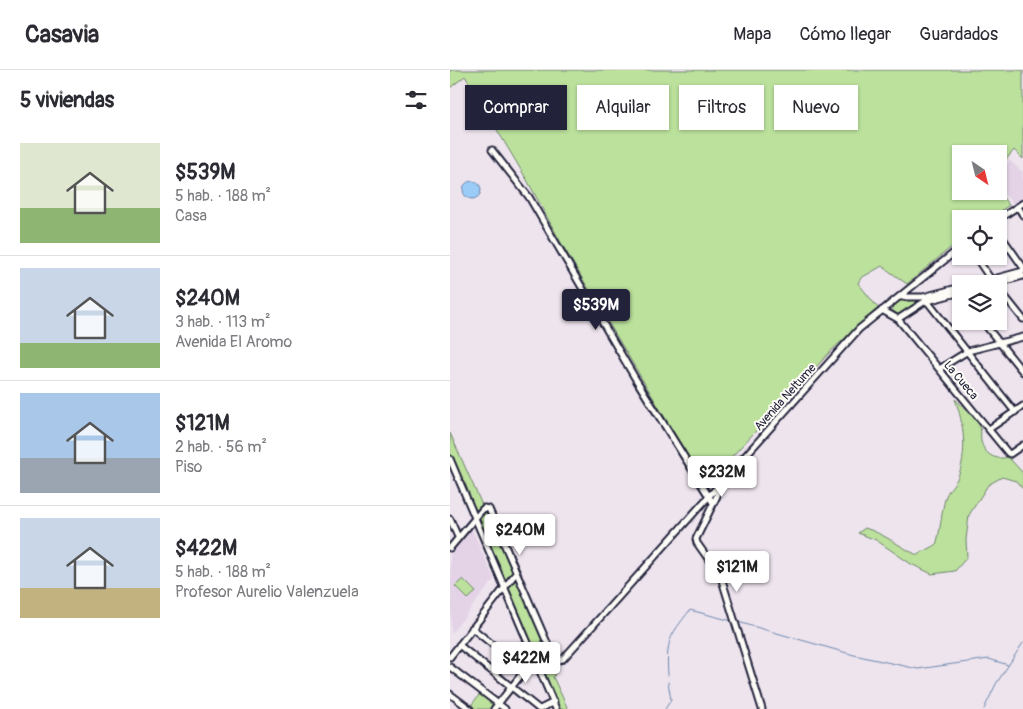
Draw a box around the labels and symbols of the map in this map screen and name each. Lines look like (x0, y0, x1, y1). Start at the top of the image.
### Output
north arrow (952, 145, 1008, 200)
pin: $539M (561, 288, 631, 331)
street label: La Cueca (940, 358, 981, 403)
street label: Avenida Neltume (751, 361, 819, 434)
pin: $232M (687, 456, 757, 498)
pin: $240M (485, 514, 555, 556)
pin: $121M (702, 550, 772, 593)
pin: $422M (491, 642, 561, 684)

